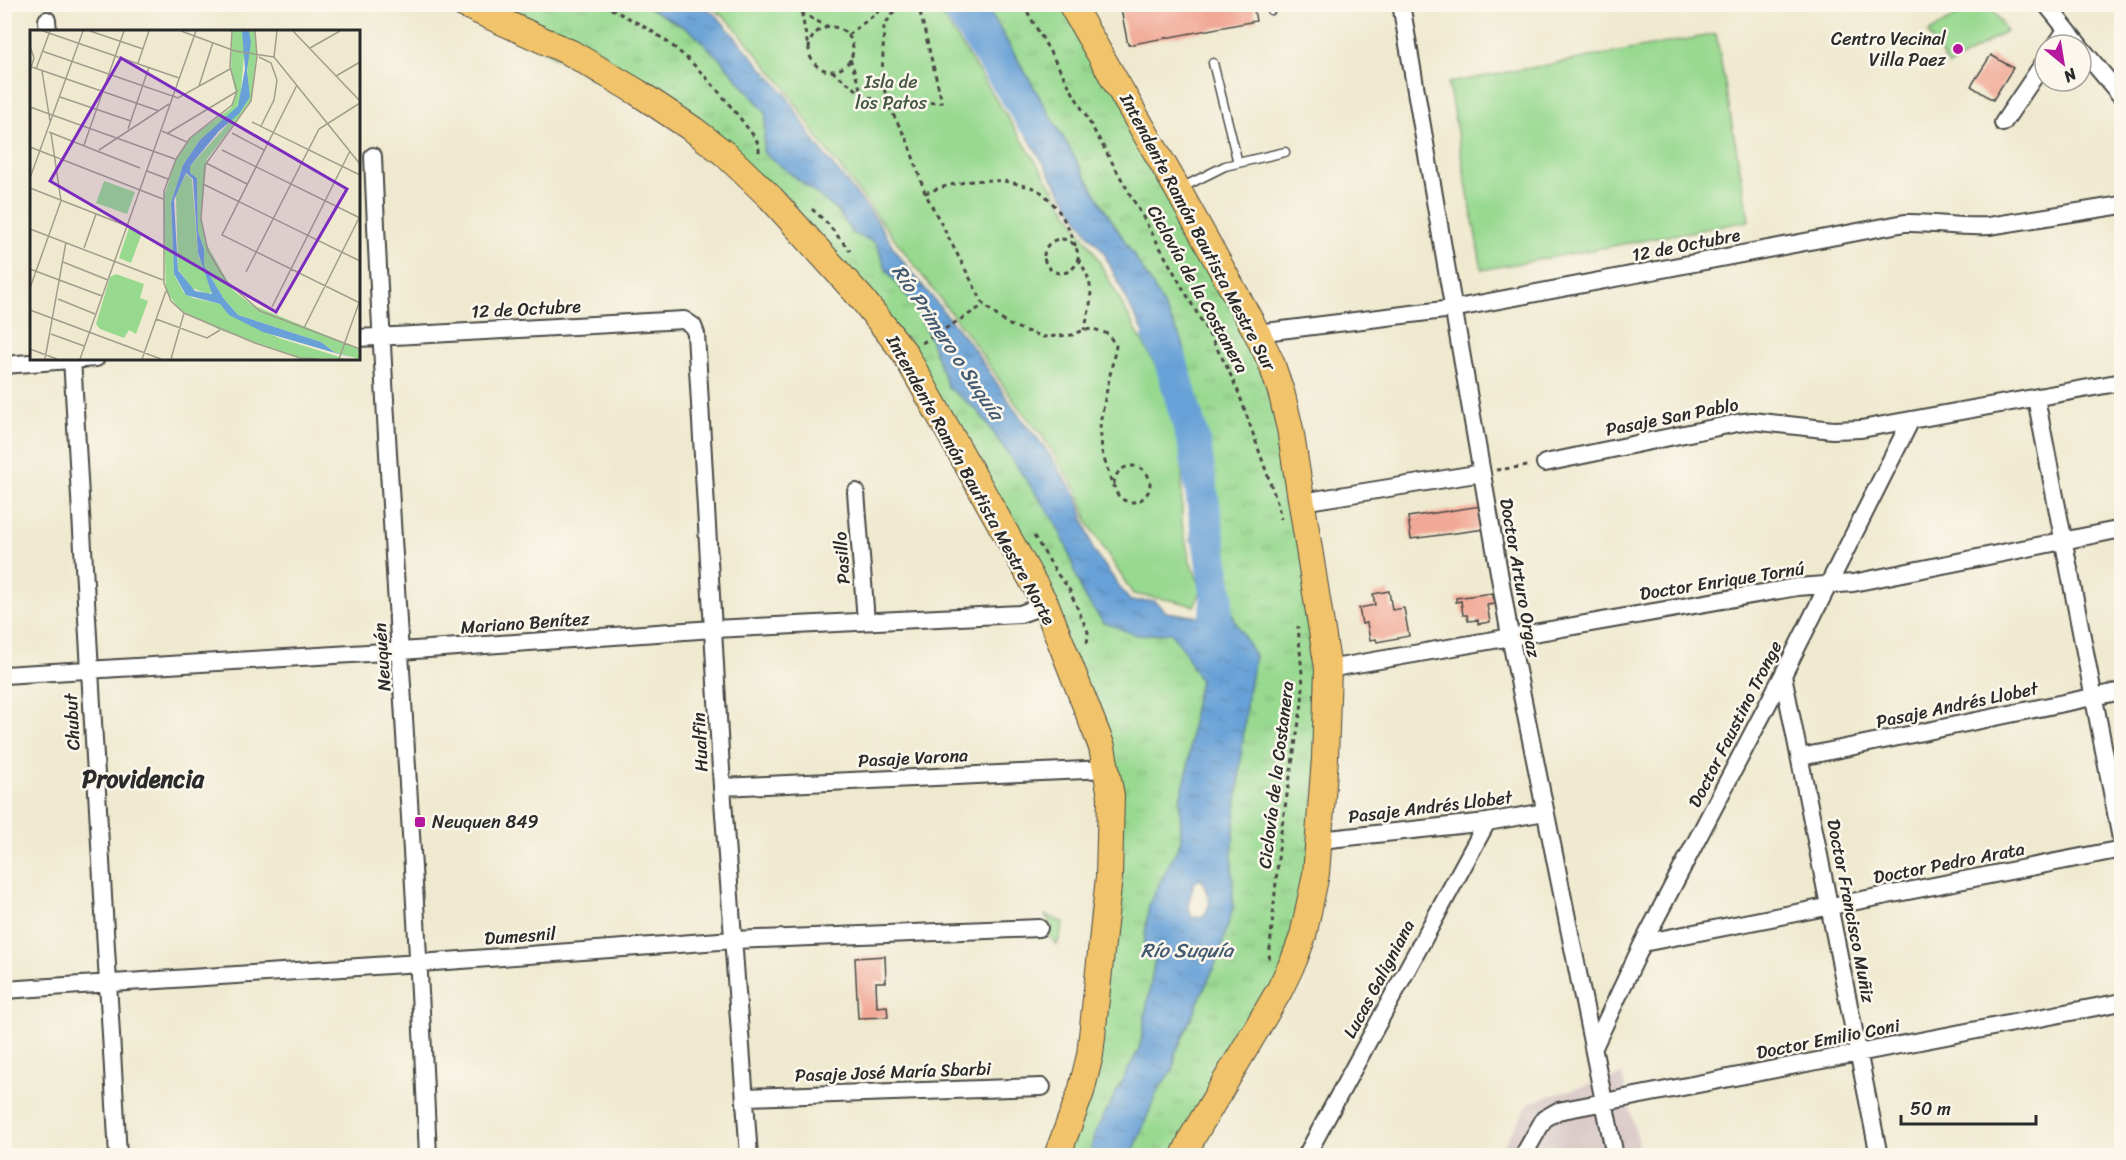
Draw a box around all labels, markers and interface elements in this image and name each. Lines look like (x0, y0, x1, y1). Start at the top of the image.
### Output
place label: Centro Vecinal Villa Paez (1831, 23, 1947, 76)
inset map (30, 30, 360, 360)
north arrow (2033, 33, 2093, 93)
marker: Centro Vecinal Villa Paez (1951, 42, 1965, 56)
text: N (2057, 60, 2083, 91)
park label: Isla de los Patos (855, 66, 928, 119)
street label: Intendente Ramón Bautista Mestre Sur (1110, 86, 1286, 378)
street label: Ciclovía de la Costanera (1138, 199, 1258, 379)
street label: 12 de Octubre (1629, 219, 1743, 271)
water label: Río Primero o Suquía (882, 257, 1015, 430)
street label: 12 de Octubre (470, 290, 582, 328)
street label: Intendente Ramón Bautista Mestre Norte (877, 328, 1065, 631)
street label: Pasaje San Pablo (1603, 388, 1741, 446)
street label: Doctor Arturo Orgaz (1490, 496, 1550, 661)
street label: Pasillo (824, 531, 860, 585)
street label: Doctor Enrique Tornú (1637, 552, 1807, 610)
street label: Mariano Benítez (460, 603, 591, 643)
street label: Neuquén (364, 621, 400, 692)
street label: Doctor Faustino Tronge (1679, 635, 1791, 813)
street label: Pasaje Andrés Llobet (1873, 672, 2042, 738)
street label: Ciclovía de la Costanera (1249, 679, 1303, 871)
street label: Chubut (54, 692, 89, 751)
street label: Hualfin (682, 711, 718, 773)
street label: Pasaje Varona (857, 739, 969, 777)
district label: Providencia (82, 758, 205, 800)
street label: Pasaje Andrés Llobet (1346, 781, 1515, 833)
place label: Neuquen 849 (432, 806, 539, 838)
marker: Neuquen 849 (413, 815, 427, 829)
street label: Doctor Francisco Muñiz (1818, 816, 1885, 1006)
street label: Doctor Pedro Arata (1871, 833, 2027, 893)
street label: Lucas Galigniana (1334, 914, 1424, 1044)
street label: Dumesnil (483, 917, 558, 954)
water label: Río Suquía (1141, 933, 1235, 968)
street label: Doctor Emilio Coni (1754, 1009, 1903, 1069)
street label: Pasaje José María Sbarbi (794, 1053, 993, 1091)
scale bar (1901, 1088, 2036, 1126)
text: 50 m (1910, 1093, 1951, 1125)

